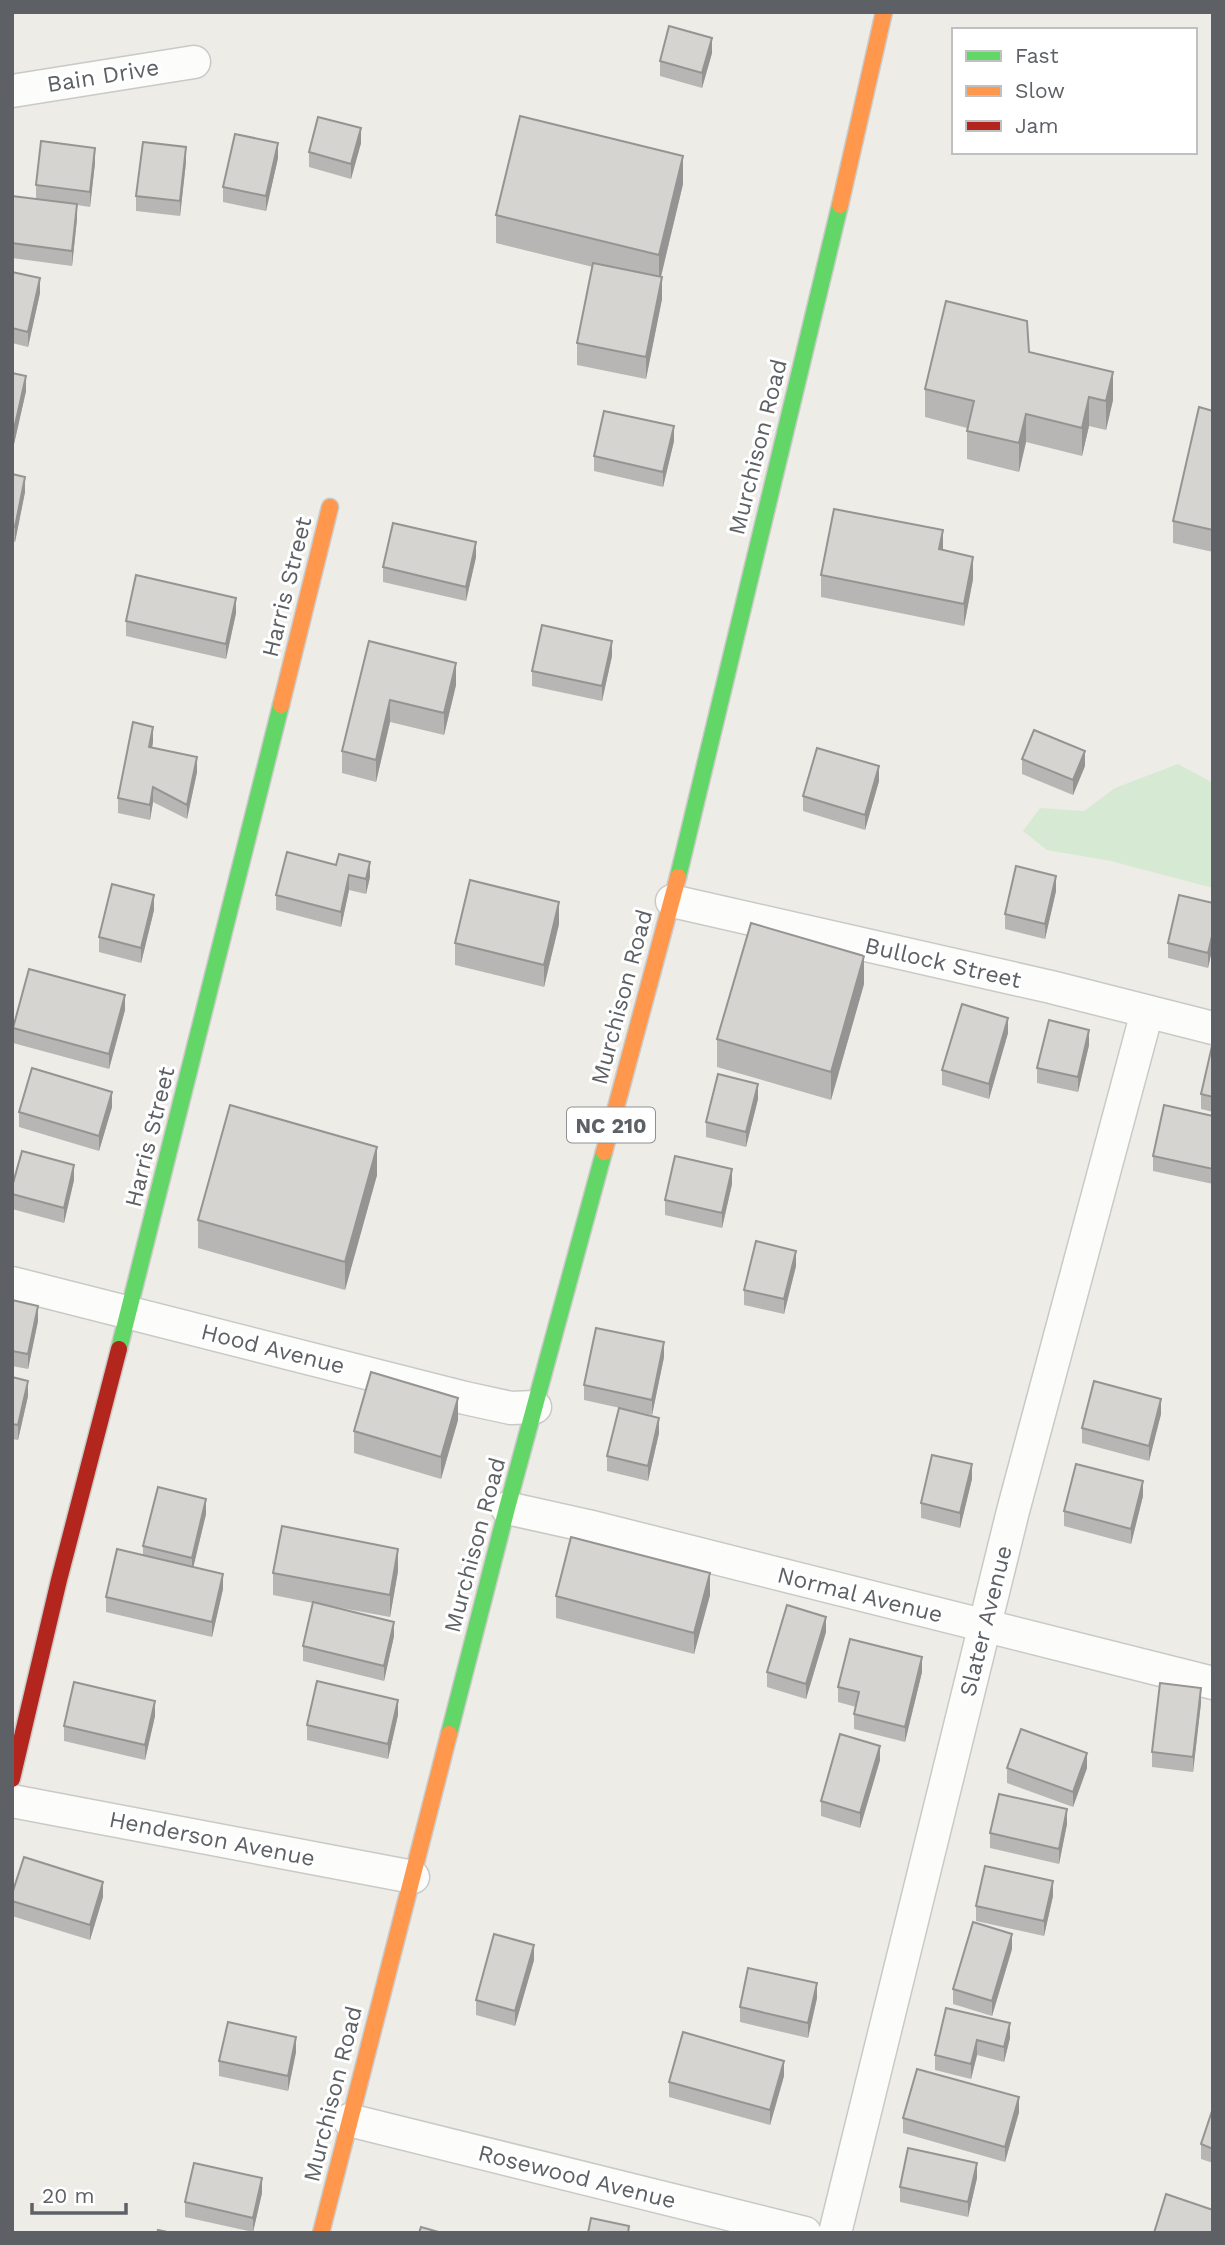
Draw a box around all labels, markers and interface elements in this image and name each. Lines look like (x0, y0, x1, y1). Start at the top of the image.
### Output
legend (952, 28, 1197, 154)
text: Fast (1015, 43, 1059, 68)
street label: Bain Drive (45, 54, 161, 98)
text: Slow (1015, 78, 1065, 103)
text: Jam (1015, 113, 1058, 138)
street label: Murchison Road (723, 356, 793, 538)
street label: Harris Street (257, 514, 318, 660)
street label: Murchison Road (586, 907, 658, 1087)
street label: Bullock Street (862, 932, 1024, 994)
street label: Harris Street (120, 1064, 181, 1210)
road number: NC 210 (567, 1108, 655, 1142)
street label: Hood Avenue (198, 1318, 348, 1380)
street label: Murchison Road (439, 1455, 511, 1635)
street label: Slater Avenue (954, 1543, 1018, 1699)
street label: Normal Avenue (775, 1561, 945, 1629)
street label: Henderson Avenue (107, 1806, 317, 1872)
street label: Murchison Road (298, 2003, 368, 2185)
street label: Rosewood Avenue (475, 2139, 679, 2215)
scale bar (32, 2172, 126, 2216)
text: 20 m (42, 2183, 94, 2208)

